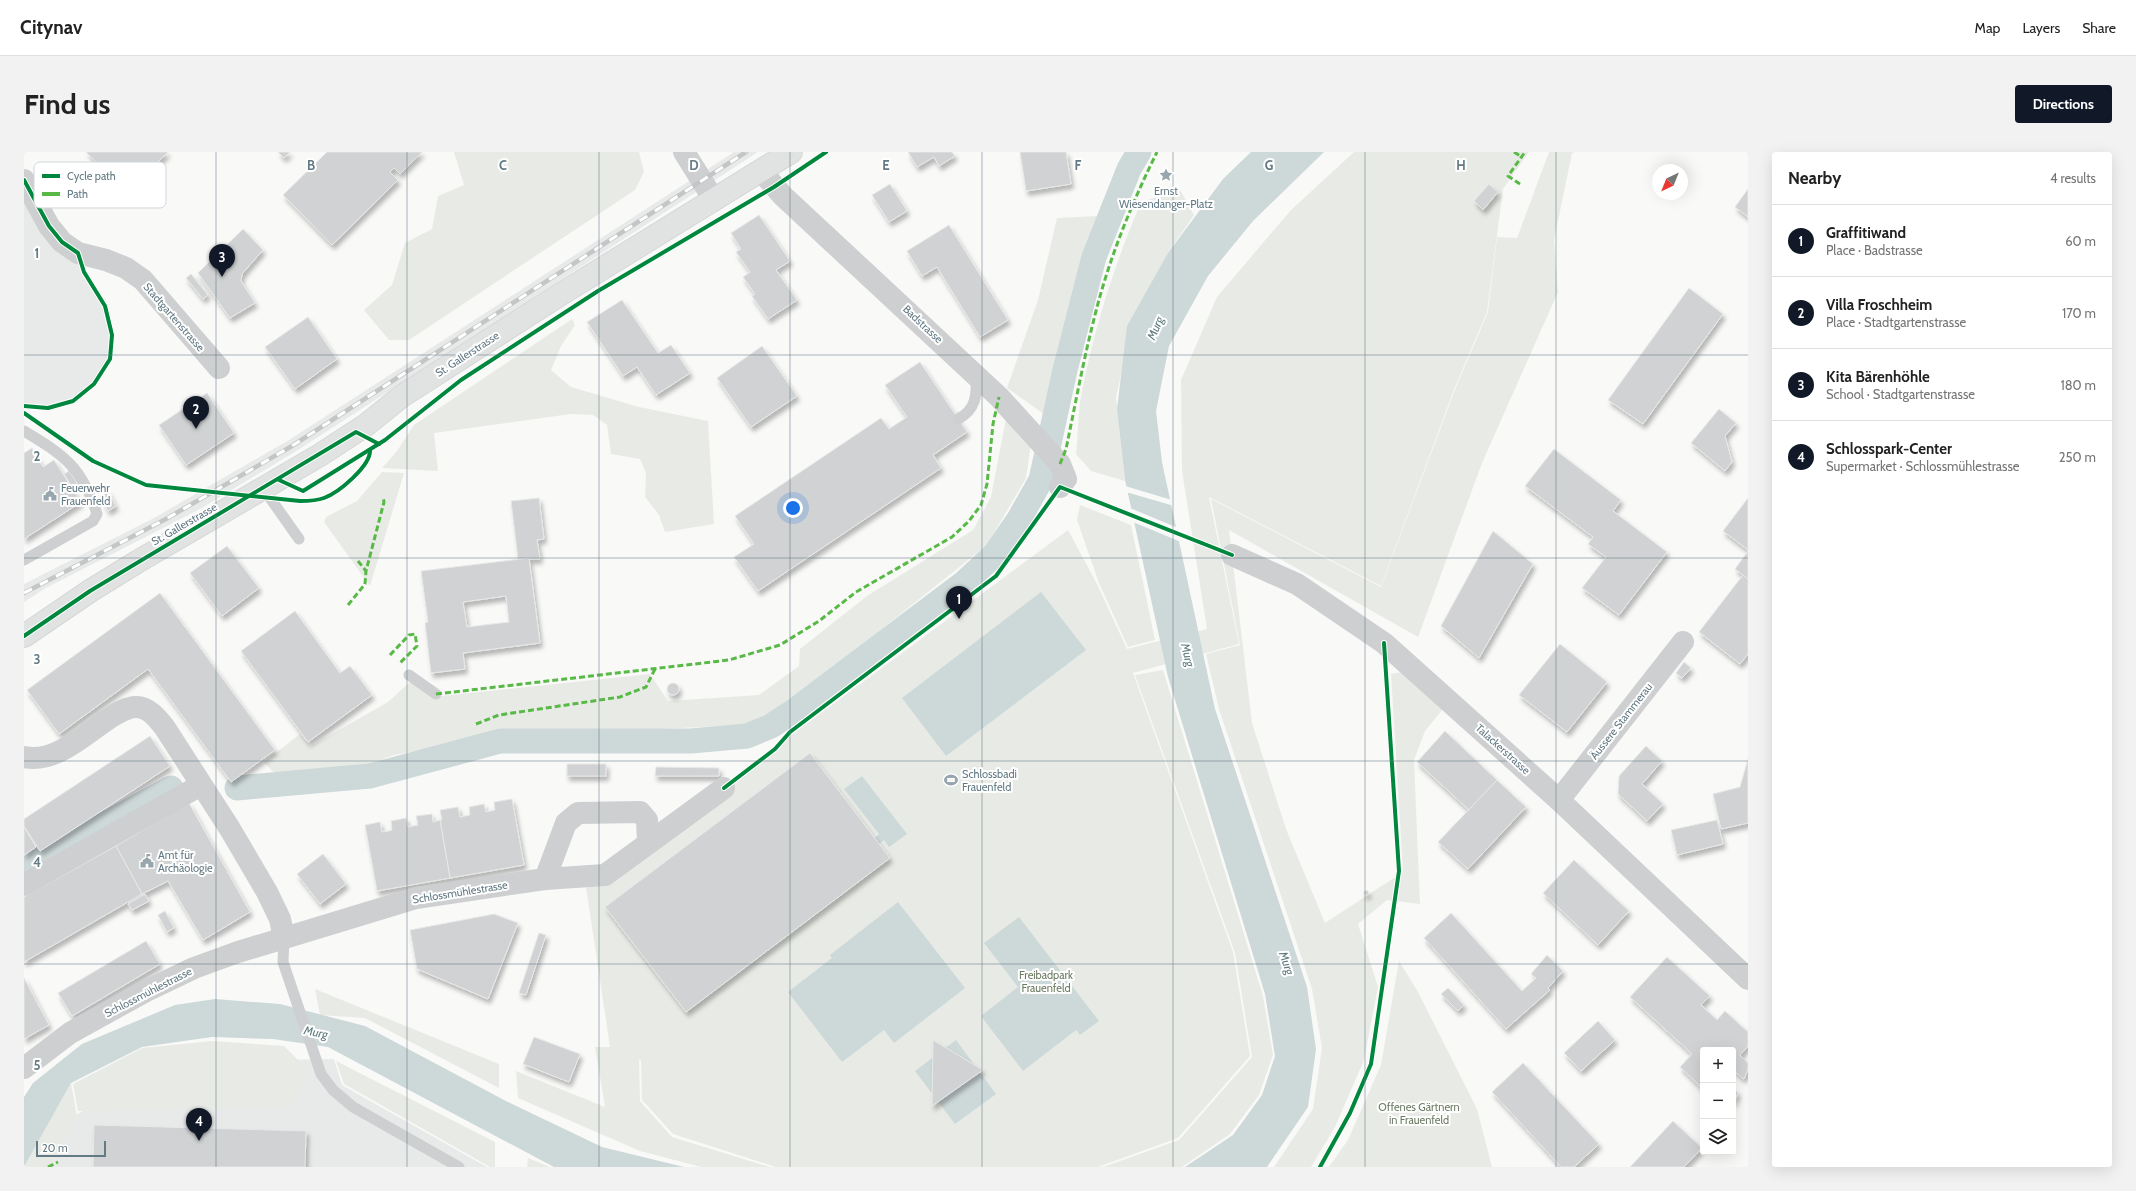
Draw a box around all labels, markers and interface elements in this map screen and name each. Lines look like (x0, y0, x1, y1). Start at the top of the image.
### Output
text: Citynav (20, 16, 82, 39)
text: Map (1975, 19, 2000, 37)
text: Layers (2022, 19, 2060, 37)
text: Share (2082, 19, 2116, 37)
button: Directions (2015, 85, 2112, 123)
text: Find us (24, 87, 110, 121)
text: B (307, 157, 315, 173)
text: C (499, 157, 507, 173)
text: D (689, 157, 699, 173)
text: E (882, 157, 890, 173)
text: F (1075, 157, 1082, 173)
text: G (1265, 157, 1274, 173)
text: H (1456, 157, 1466, 173)
legend (34, 162, 166, 208)
north arrow (1652, 164, 1688, 200)
place icon: Ernst Wiesendanger-Platz (1158, 167, 1174, 183)
text: Nearby (1788, 168, 1841, 188)
text: Cycle path (67, 169, 116, 183)
text: 4 results (2050, 170, 2096, 186)
place label: Ernst Wiesendanger-Platz (1119, 184, 1213, 211)
text: Path (67, 187, 88, 201)
text: Graffitiwand (1826, 224, 1906, 242)
text: 1 (1799, 233, 1803, 249)
text: 60 m (2065, 233, 2096, 249)
text: Place · Badstrasse (1826, 242, 1923, 258)
pin: 3 (209, 244, 235, 277)
text: 1 (35, 245, 39, 261)
street label: Stadtgartenstrasse (140, 280, 208, 354)
text: Villa Froschheim (1826, 296, 1932, 314)
street label: Badstrasse (900, 302, 946, 346)
text: 2 (1798, 305, 1804, 321)
text: 170 m (2062, 305, 2096, 321)
water label: Murg (1143, 314, 1167, 343)
text: Place · Stadtgartenstrasse (1826, 314, 1966, 330)
street label: St. Gallerstrasse (432, 328, 502, 380)
text: Kita Bärenhöhle (1826, 368, 1930, 386)
text: 3 (1797, 377, 1805, 393)
text: 180 m (2060, 377, 2096, 393)
text: School · Stadtgartenstrasse (1826, 386, 1975, 402)
pin: 2 (183, 396, 209, 429)
text: Schlosspark-Center (1826, 440, 1952, 458)
text: 2 (34, 448, 41, 464)
text: 4 (1797, 449, 1805, 465)
text: 250 m (2059, 449, 2096, 465)
text: Supermarket · Schlossmühlestrasse (1826, 458, 2019, 474)
place label: Feuerwehr Frauenfeld (61, 481, 110, 508)
public building icon: Feuerwehr Frauenfeld (42, 486, 58, 502)
your location (783, 498, 803, 518)
street label: St. Gallerstrasse (149, 499, 220, 548)
pin: 1 (946, 586, 972, 619)
water label: Murg (1178, 641, 1198, 669)
text: 3 (33, 651, 41, 667)
street label: Äussere Stammerau (1587, 680, 1655, 762)
street label: Talackerstrasse (1473, 721, 1534, 777)
place label: Schlossbadi Frauenfeld (962, 767, 1017, 794)
sports icon: Schlossbadi Frauenfeld (943, 772, 959, 788)
place label: Amt für Archäologie (158, 848, 213, 875)
public building icon: Amt für Archäologie (139, 853, 155, 869)
text: 4 (33, 854, 41, 870)
street label: Schlossmühlestrasse (411, 877, 509, 906)
water label: Murg (1276, 948, 1298, 977)
street label: Schlossmühlestrasse (102, 964, 194, 1020)
park label: Freibadpark Frauenfeld (1019, 968, 1073, 995)
water label: Murg (302, 1022, 330, 1042)
map controls (1700, 1047, 1736, 1155)
button: + (1700, 1047, 1736, 1083)
text: 5 (34, 1057, 41, 1073)
button: − (1700, 1083, 1736, 1119)
park label: Offenes Gärtnern in Frauenfeld (1378, 1100, 1460, 1127)
pin: 4 (186, 1108, 212, 1141)
button: layers (1700, 1119, 1736, 1155)
scale bar (36, 1139, 106, 1158)
text: 20 m (42, 1141, 68, 1155)

